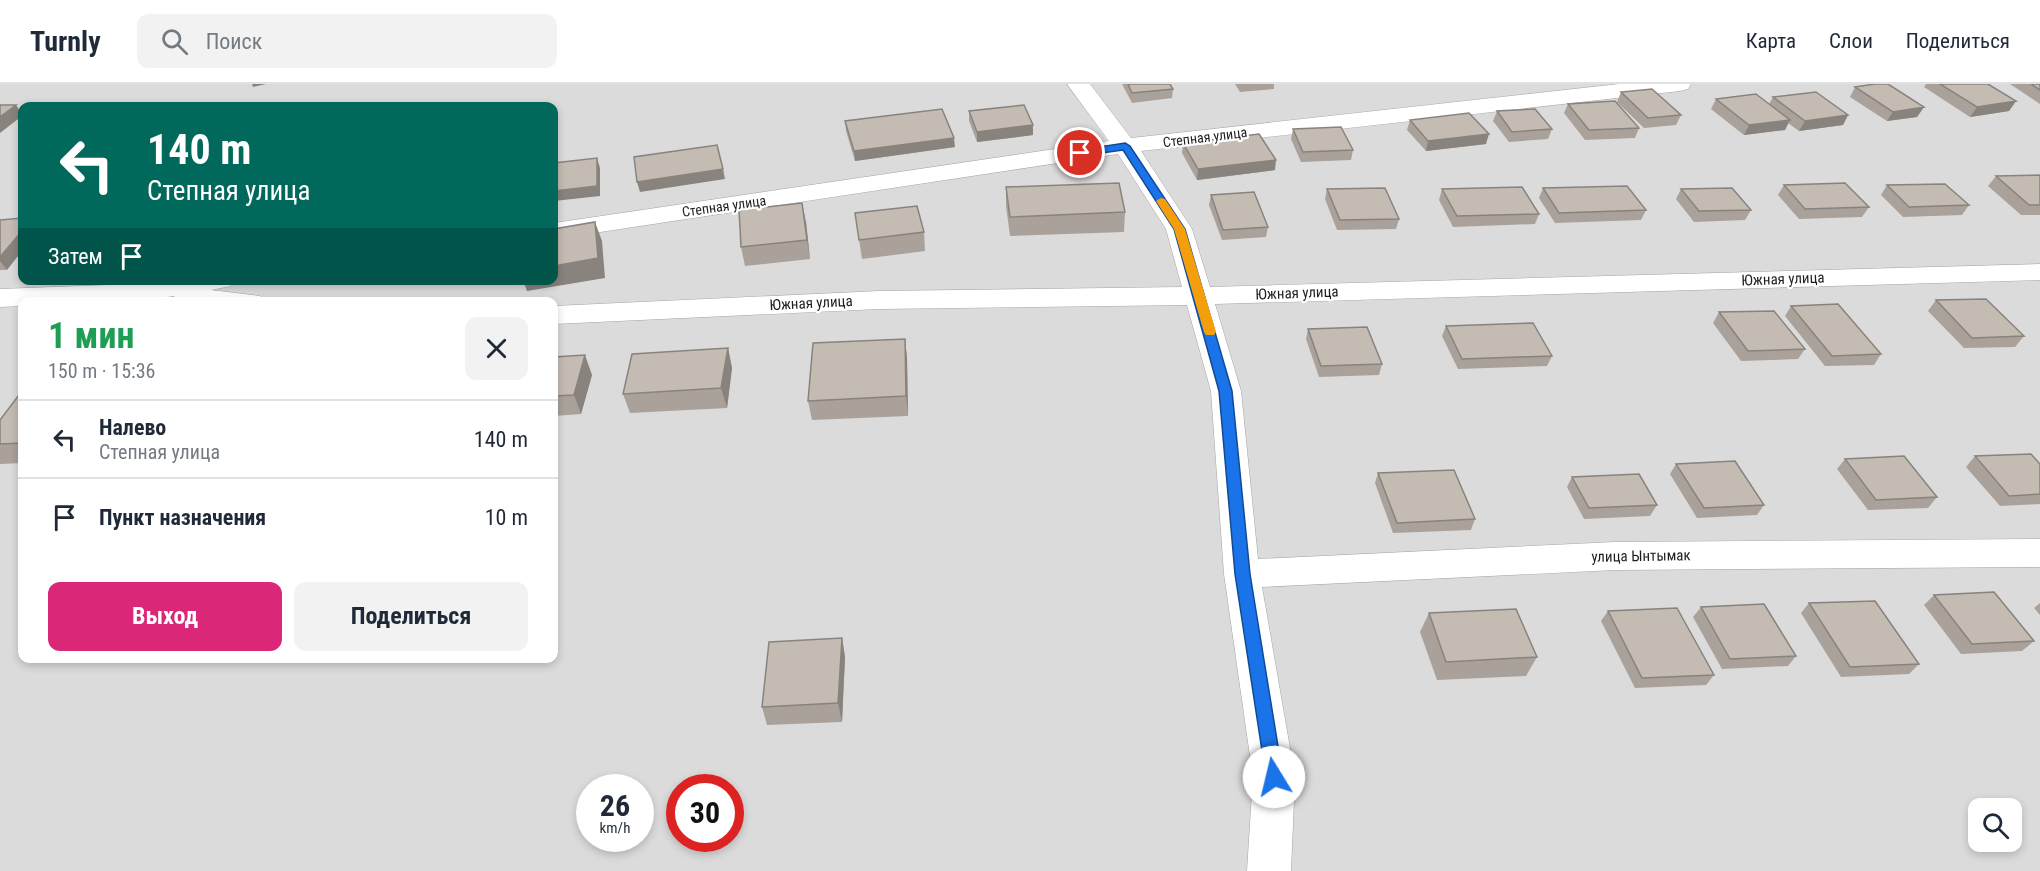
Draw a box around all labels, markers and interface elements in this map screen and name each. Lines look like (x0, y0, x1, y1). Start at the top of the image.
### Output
search box (137, 14, 557, 68)
text: Turnly (30, 25, 101, 58)
icon: search (158, 25, 191, 58)
text: Поиск (206, 29, 262, 54)
text: Карта (1746, 29, 1796, 53)
text: Слои (1829, 29, 1873, 53)
text: Поделиться (1906, 29, 2010, 53)
street label: Степная улица (1162, 124, 1248, 150)
text: 140 m (147, 125, 252, 174)
icon: left (48, 126, 126, 204)
pin (1054, 127, 1105, 178)
icon: arrive (1063, 136, 1096, 169)
text: Степная улица (147, 175, 310, 207)
street label: Степная улица (681, 192, 767, 220)
icon: arrive (115, 240, 148, 273)
text: Затем (48, 244, 103, 269)
street label: Южная улица (1741, 269, 1825, 289)
street label: Южная улица (1255, 283, 1339, 303)
street label: Южная улица (769, 292, 853, 314)
text: 1 мин (48, 315, 134, 357)
button: close (465, 317, 528, 380)
text: 150 m · 15:36 (48, 359, 155, 383)
text: Налево (99, 415, 166, 440)
icon: left (48, 423, 81, 456)
text: 140 m (474, 427, 528, 452)
text: Степная улица (99, 440, 220, 464)
icon: arrive (48, 501, 81, 534)
text: Пункт назначения (99, 505, 266, 530)
text: 10 m (485, 505, 528, 530)
street label: улица Ынтымак (1591, 546, 1691, 566)
button: Выход (48, 582, 282, 651)
button: Поделиться (294, 582, 528, 651)
position arrow (1242, 745, 1306, 809)
speed limit sign: 30 (666, 774, 744, 852)
text: 26 (600, 788, 630, 823)
map controls (1968, 798, 2022, 852)
button: search (1968, 798, 2022, 852)
text: km/h (600, 819, 630, 837)

